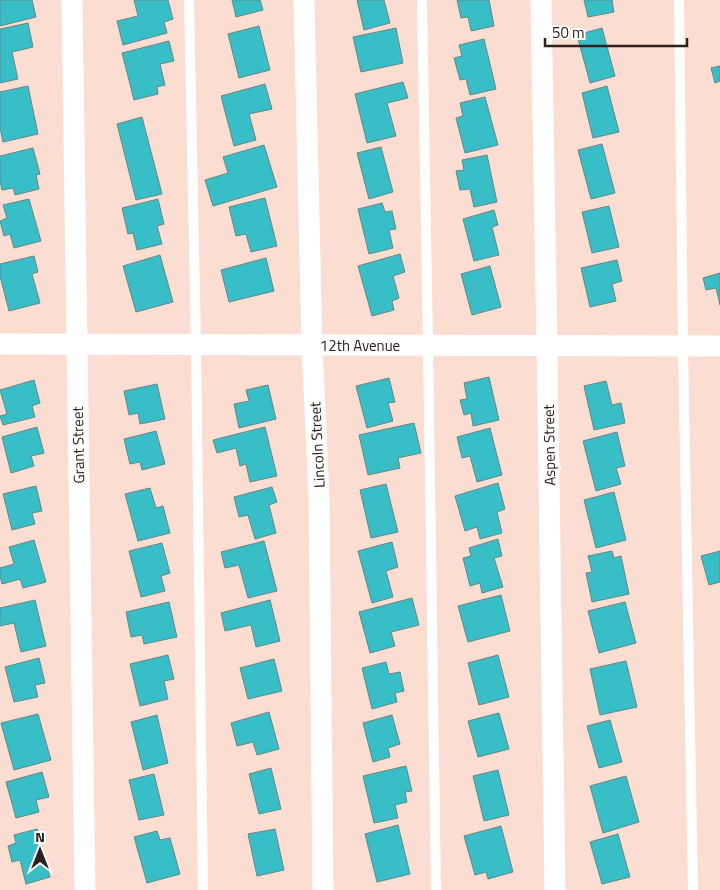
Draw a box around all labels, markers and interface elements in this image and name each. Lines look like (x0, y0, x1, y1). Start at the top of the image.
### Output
scale bar (545, 15, 688, 47)
text: 50 m (552, 21, 585, 44)
street label: 12th Avenue (320, 334, 400, 357)
street label: Lincoln Street (303, 401, 331, 489)
street label: Aspen Street (537, 403, 561, 486)
street label: Grant Street (66, 405, 90, 484)
north arrow (15, 825, 65, 875)
text: N (35, 826, 45, 847)

